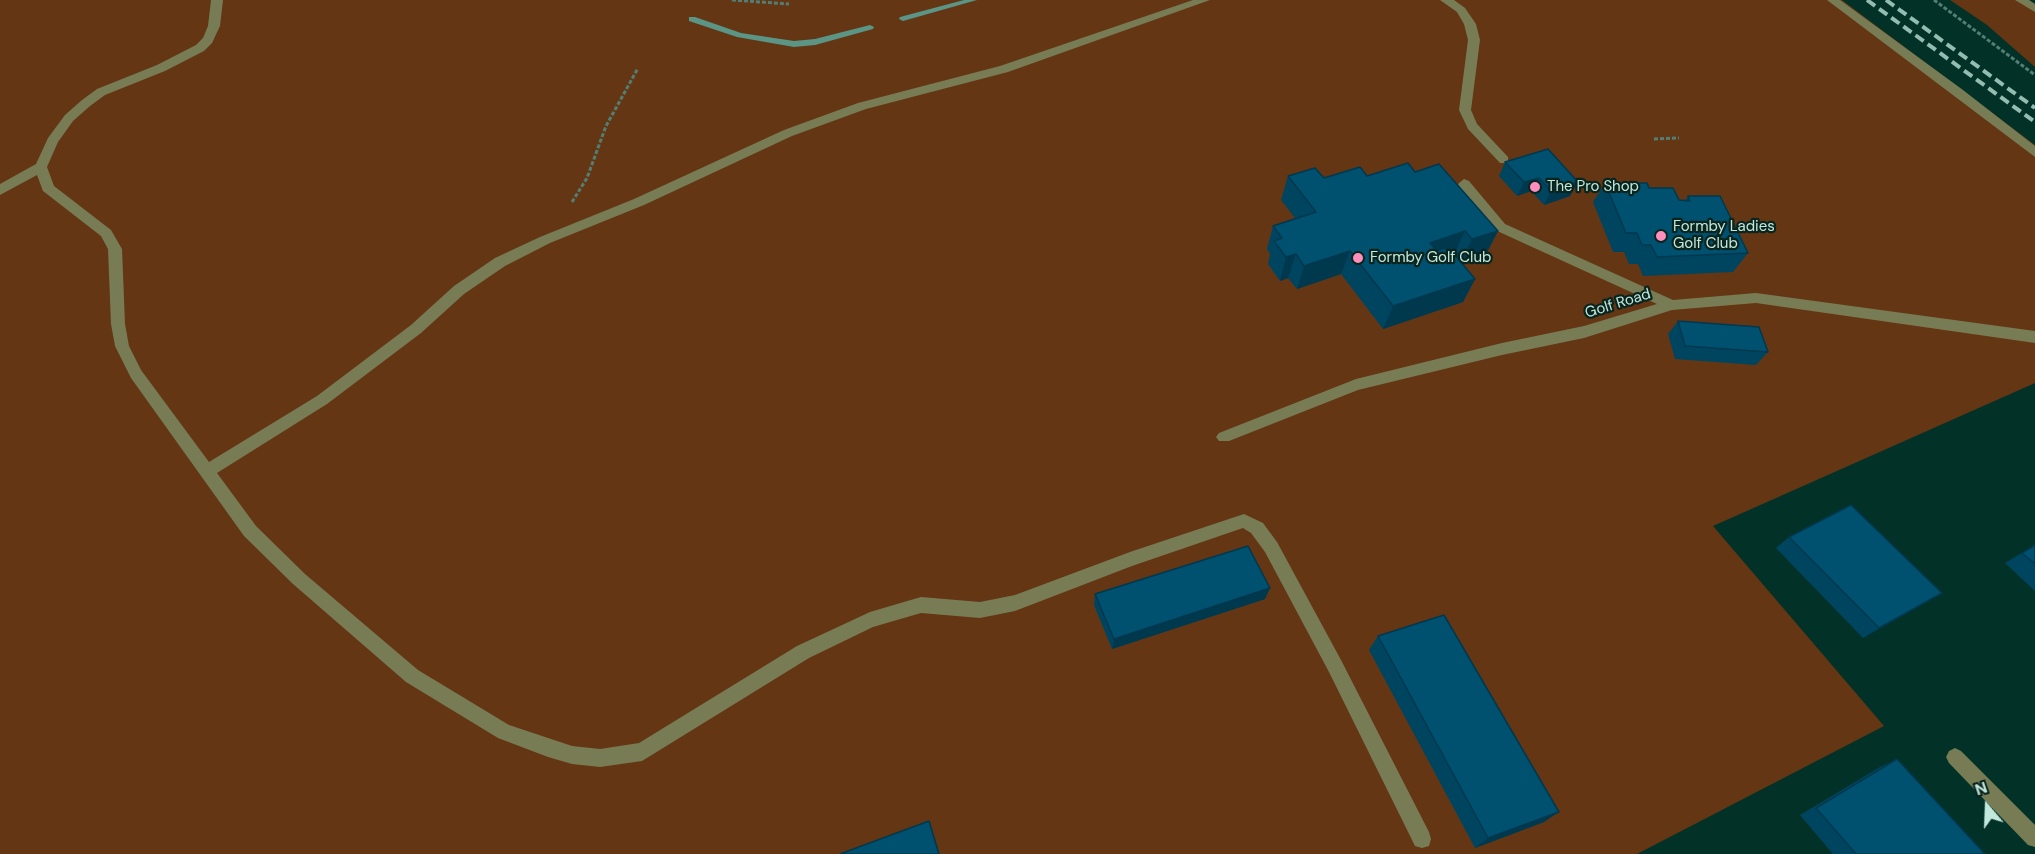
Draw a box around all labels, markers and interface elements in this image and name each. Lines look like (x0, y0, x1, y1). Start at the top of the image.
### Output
place label: The Pro Shop (1547, 178, 1639, 196)
marker: The Pro Shop (1528, 180, 1542, 194)
place label: Formby Ladies Golf Club (1673, 218, 1775, 253)
marker: Formby Ladies Golf Club (1654, 229, 1668, 243)
place label: Formby Golf Club (1370, 249, 1491, 267)
marker: Formby Golf Club (1351, 251, 1365, 265)
street label: Golf Road (1583, 286, 1653, 322)
north arrow (1957, 776, 2017, 836)
text: N (1972, 777, 1990, 800)

